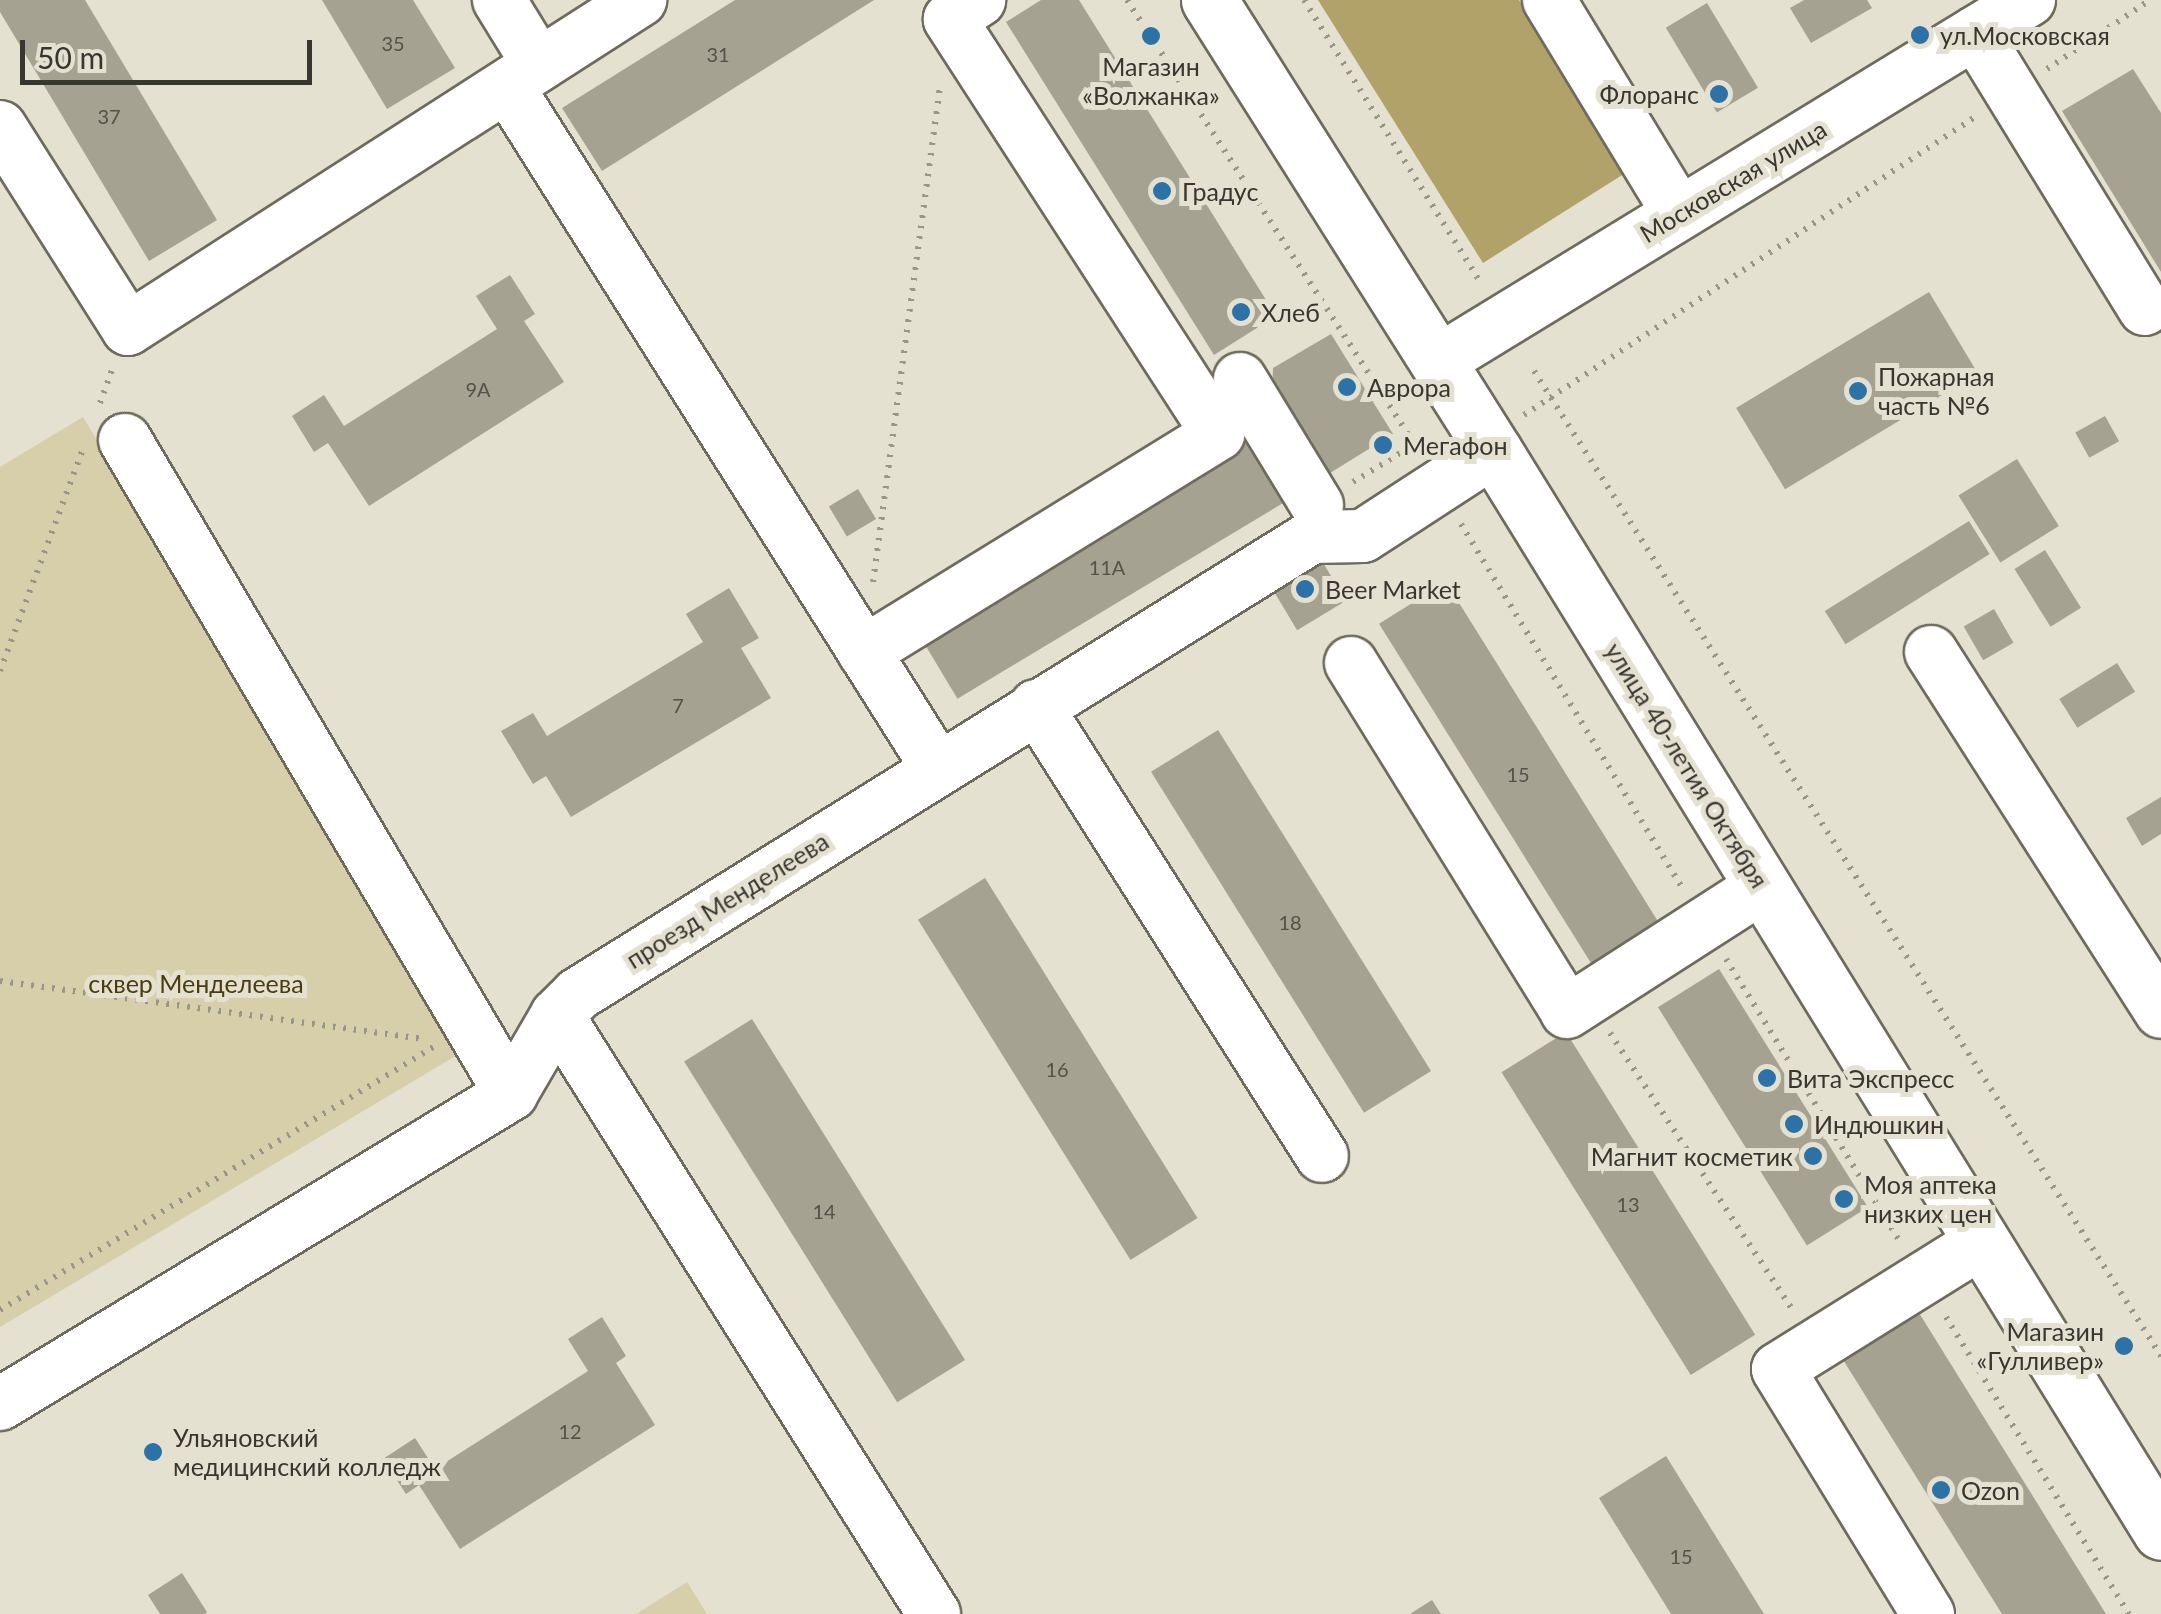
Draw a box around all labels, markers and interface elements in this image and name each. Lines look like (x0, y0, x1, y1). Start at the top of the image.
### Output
scale bar (25, 20, 318, 82)
place label: ул.Московская (1940, 20, 2110, 50)
marker: ул.Московская (1909, 24, 1931, 46)
marker: Магазин «Волжанка» (1140, 25, 1162, 47)
house number: 35 (381, 31, 405, 55)
text: 50 m (37, 39, 104, 75)
house number: 31 (706, 42, 730, 66)
place label: Магазин «Волжанка» (1082, 52, 1220, 111)
place label: Флоранс (1600, 79, 1699, 109)
marker: Флоранс (1708, 83, 1730, 105)
house number: 37 (97, 104, 121, 128)
street label: Московская улица (1634, 113, 1832, 249)
place label: Градус (1182, 176, 1258, 206)
marker: Градус (1151, 180, 1173, 202)
place label: Хлеб (1261, 297, 1320, 327)
marker: Хлеб (1230, 301, 1252, 323)
place label: Пожарная часть №6 (1878, 362, 1995, 421)
place label: Аврора (1367, 372, 1451, 402)
marker: Аврора (1336, 376, 1358, 398)
house number: 9А (465, 377, 491, 401)
marker: Пожарная часть №6 (1847, 380, 1869, 402)
place label: Мегафон (1403, 430, 1507, 460)
marker: Мегафон (1372, 434, 1394, 456)
house number: 11А (1089, 555, 1125, 579)
place label: Beer Market (1325, 574, 1461, 604)
marker: Beer Market (1294, 578, 1316, 600)
street label: улица 40-летия Октября (1599, 637, 1775, 893)
house number: 7 (672, 693, 684, 717)
house number: 15 (1506, 762, 1530, 786)
street label: проезд Менделеева (620, 826, 834, 974)
house number: 18 (1278, 910, 1302, 934)
park label: сквер Менделеева (88, 968, 304, 998)
house number: 16 (1045, 1057, 1069, 1081)
place label: Вита Экспресс (1787, 1063, 1955, 1093)
marker: Вита Экспресс (1756, 1067, 1778, 1089)
place label: Индюшкин (1814, 1109, 1944, 1139)
marker: Индюшкин (1783, 1113, 1805, 1135)
place label: Магнит косметик (1591, 1141, 1793, 1171)
marker: Магнит косметик (1802, 1145, 1824, 1167)
place label: Моя аптека низких цен (1864, 1170, 1997, 1229)
marker: Моя аптека низких цен (1833, 1188, 1855, 1210)
house number: 13 (1616, 1192, 1640, 1216)
house number: 14 (812, 1199, 836, 1223)
place label: Магазин «Гулливер» (1977, 1317, 2104, 1376)
marker: Магазин «Гулливер» (2113, 1335, 2135, 1357)
house number: 12 (558, 1419, 582, 1443)
place label: Ульяновский медицинский колледж (173, 1423, 441, 1482)
marker: Ульяновский медицинский колледж (142, 1441, 164, 1463)
place label: Ozon (1961, 1475, 2020, 1505)
marker: Ozon (1930, 1479, 1952, 1501)
house number: 15 (1669, 1544, 1693, 1568)

